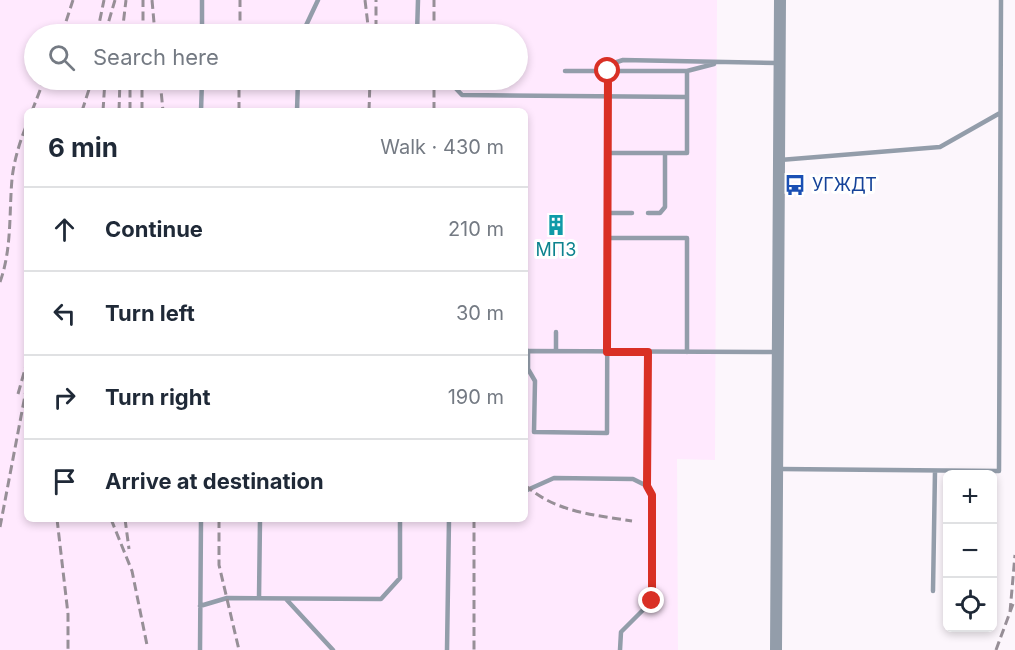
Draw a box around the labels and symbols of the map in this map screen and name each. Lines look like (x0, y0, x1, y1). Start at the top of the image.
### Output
route start (594, 57, 620, 83)
bus stop icon: УГЖДТ (783, 173, 807, 197)
place label: УГЖДТ (812, 174, 877, 195)
building icon: МПЗ (544, 213, 568, 237)
place label: МПЗ (536, 239, 576, 260)
route end (638, 587, 664, 613)

